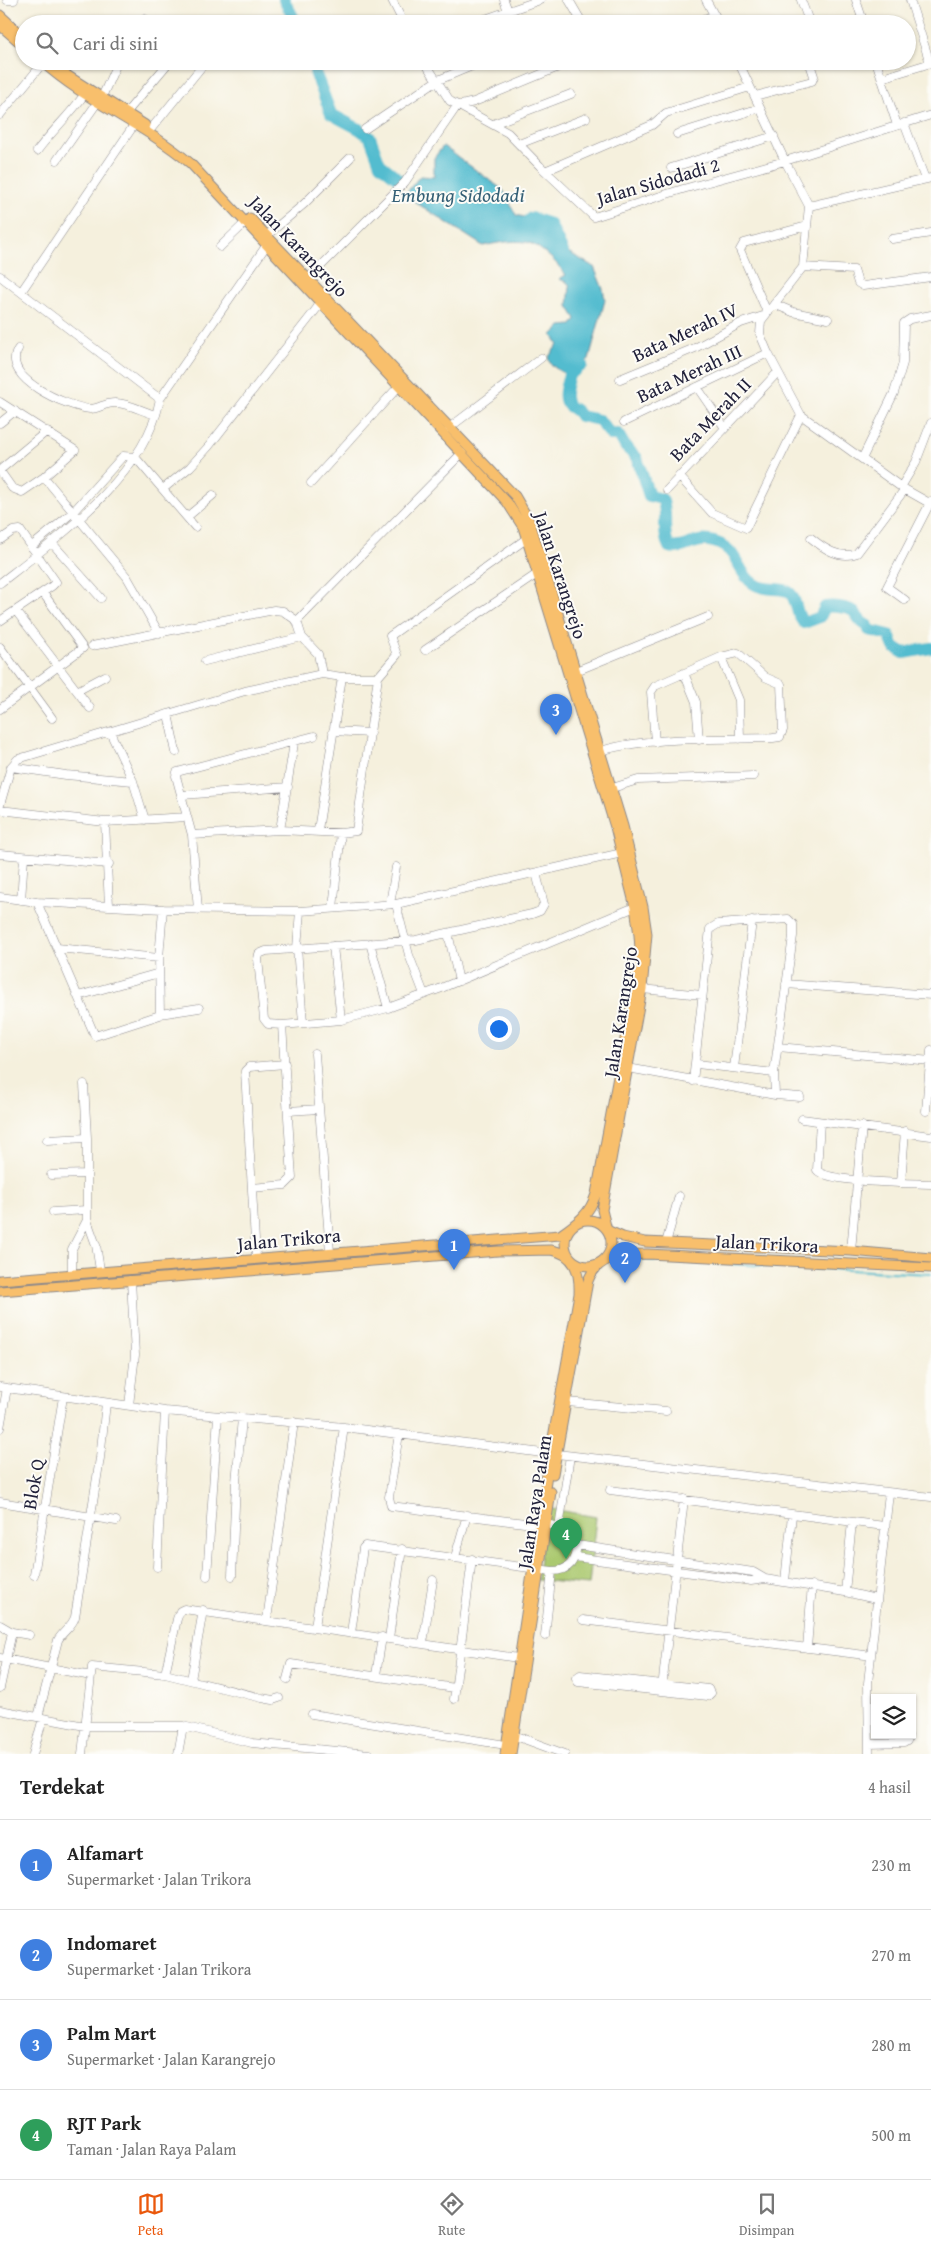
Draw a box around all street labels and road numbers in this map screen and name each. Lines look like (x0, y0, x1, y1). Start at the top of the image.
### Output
street label: Jalan Sidodadi 2 (591, 150, 723, 212)
street label: Jalan Karangrejo (242, 187, 355, 303)
street label: Bata Merah IV (627, 295, 743, 369)
street label: Bata Merah III (632, 336, 746, 410)
street label: Bata Merah II (663, 371, 757, 467)
street label: Jalan Karangrejo (527, 506, 595, 642)
street label: Jalan Karangrejo (596, 944, 644, 1082)
street label: Jalan Trikora (234, 1221, 342, 1258)
street label: Jalan Trikora (713, 1226, 819, 1260)
street label: Jalan Raya Palam (509, 1432, 558, 1573)
street label: Blok Q (15, 1455, 51, 1512)

